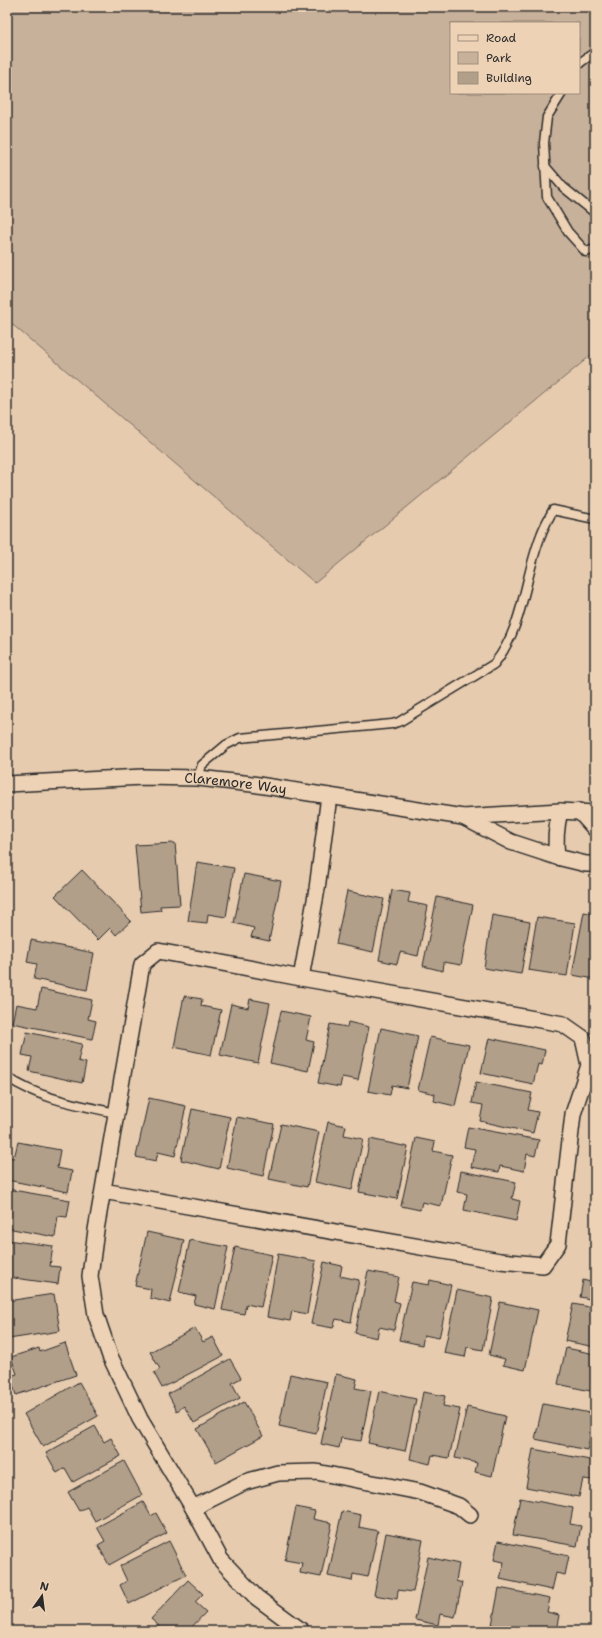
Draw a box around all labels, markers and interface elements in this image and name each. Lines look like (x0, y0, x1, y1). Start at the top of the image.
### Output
legend (450, 22, 580, 94)
text: Road (486, 30, 517, 46)
text: Park (486, 50, 512, 66)
text: Building (486, 70, 532, 86)
street label: Claremore Way (184, 769, 288, 798)
north arrow (22, 1576, 62, 1616)
text: N (38, 1578, 51, 1595)

